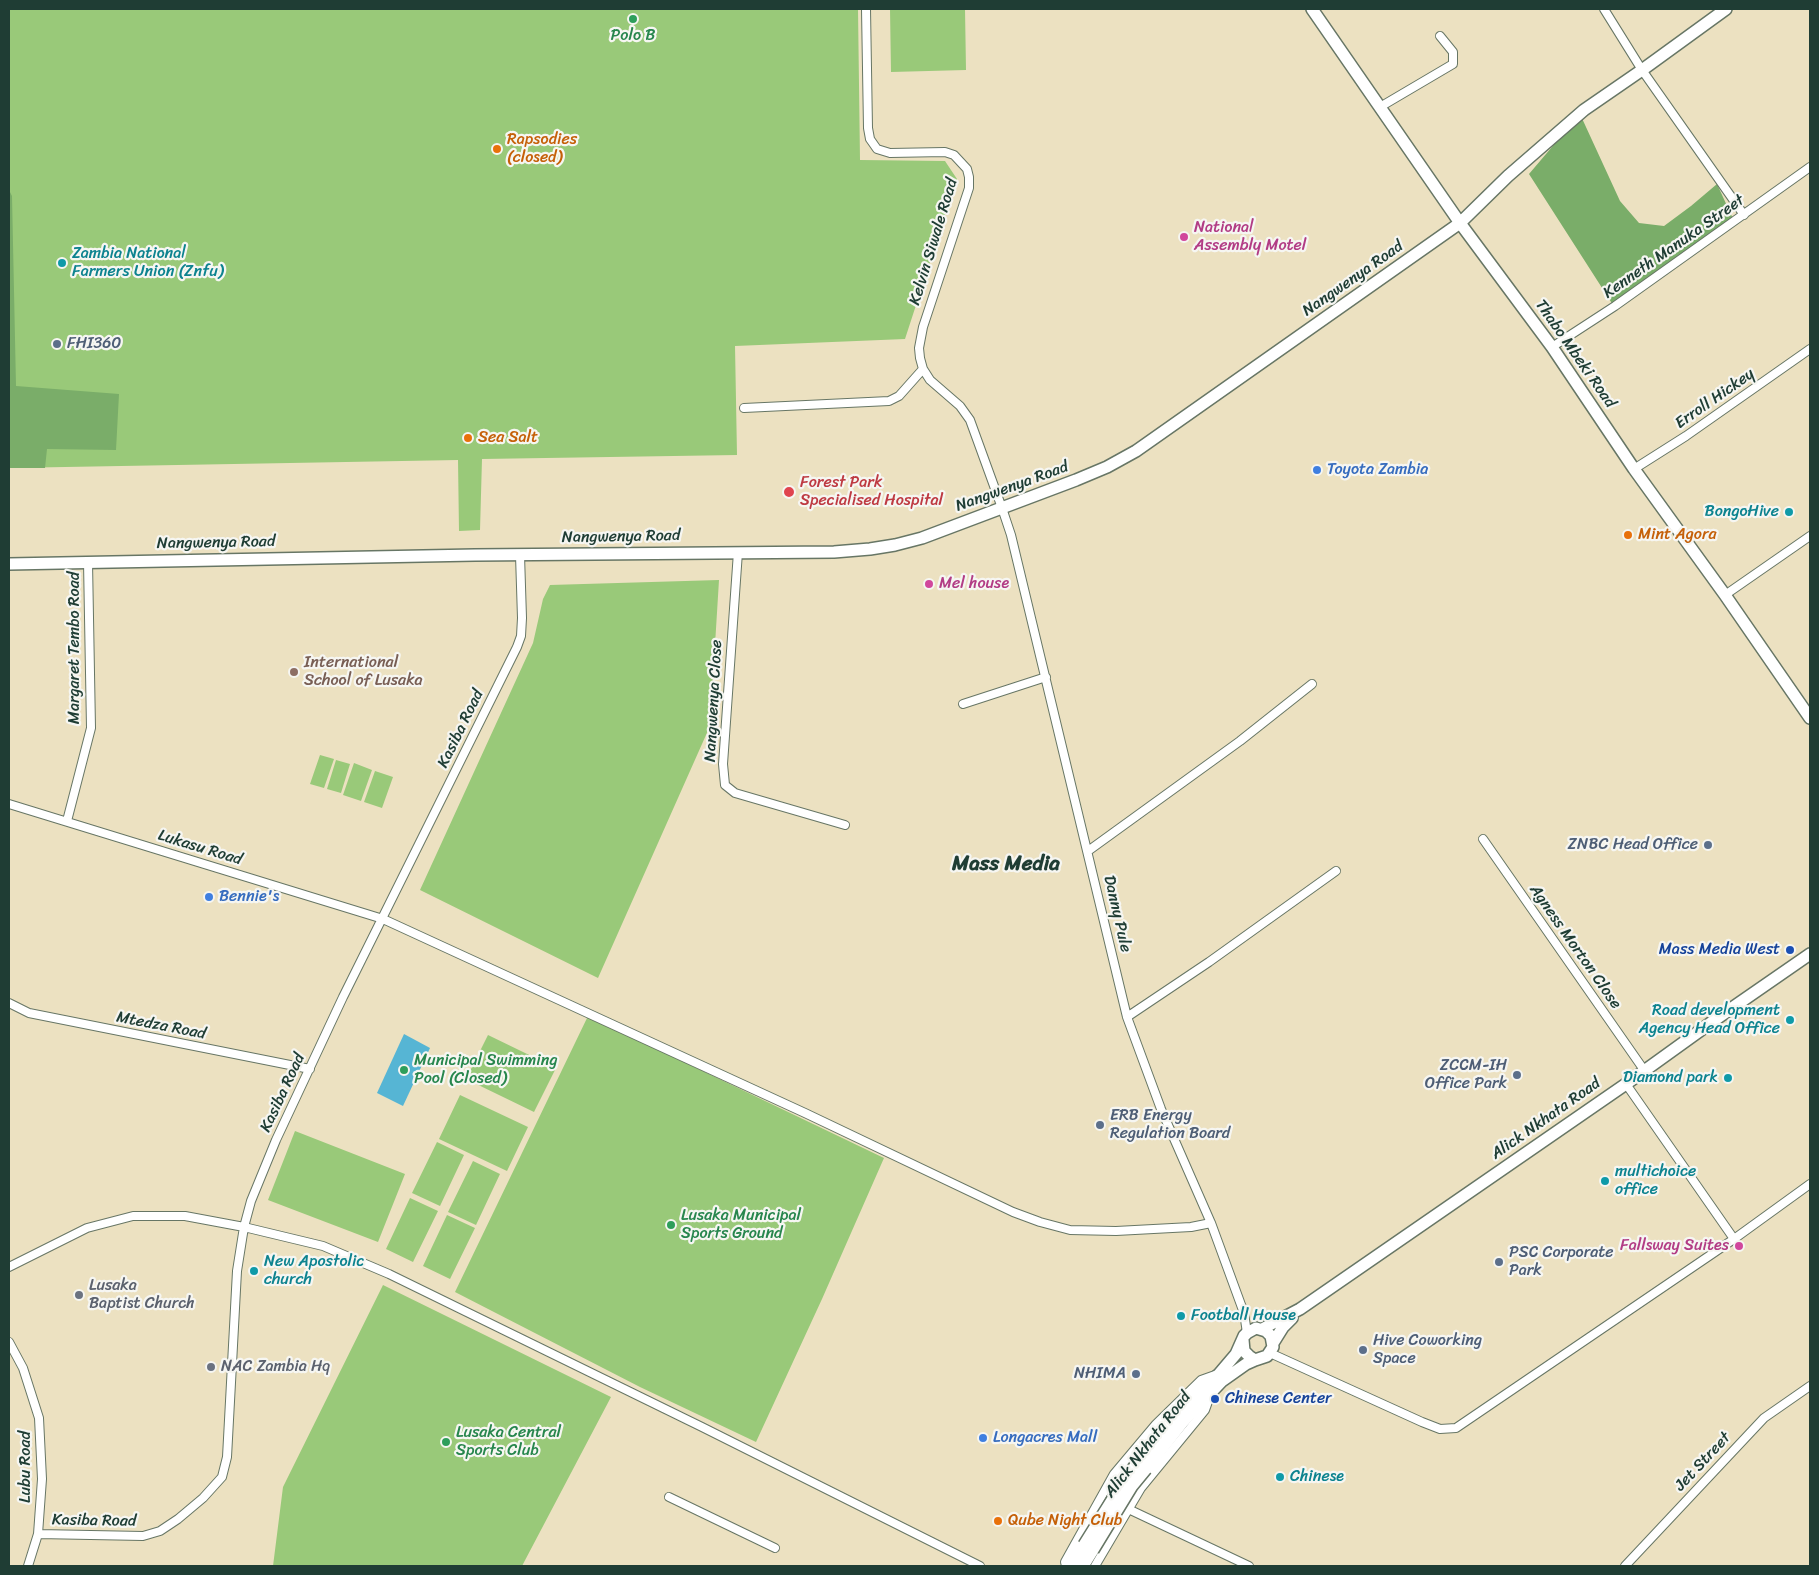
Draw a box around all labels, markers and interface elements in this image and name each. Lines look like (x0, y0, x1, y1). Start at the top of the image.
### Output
marker: Polo B (627, 13, 639, 25)
place label: Polo B (611, 26, 655, 46)
place label: Rapsodies (closed) (507, 130, 577, 168)
marker: Rapsodies (closed) (491, 143, 503, 155)
street label: Kelvin Siwale Road (906, 176, 962, 308)
street label: Kenneth Manuka Street (1600, 191, 1748, 303)
place label: National Assembly Motel (1194, 218, 1306, 256)
marker: National Assembly Motel (1178, 231, 1190, 243)
street label: Nangwenya Road (1299, 237, 1407, 321)
place label: Zambia National Farmers Union (Znfu) (72, 244, 223, 282)
marker: Zambia National Farmers Union (Znfu) (56, 257, 68, 269)
street label: Thabo Mbeki Road (1531, 296, 1619, 412)
place label: FHI360 (67, 334, 121, 354)
marker: FHI360 (51, 338, 63, 350)
street label: Erroll Hickey (1672, 365, 1758, 433)
place label: Sea Salt (478, 428, 538, 448)
marker: Sea Salt (462, 432, 474, 444)
street label: Nangwenya Road (953, 458, 1071, 516)
place label: Toyota Zambia (1327, 460, 1428, 480)
marker: Toyota Zambia (1311, 464, 1323, 476)
place label: Forest Park Specialised Hospital (800, 473, 943, 511)
marker: Forest Park Specialised Hospital (782, 485, 796, 499)
place label: BongoHive (1705, 502, 1779, 522)
marker: BongoHive (1783, 506, 1795, 518)
place label: Mint Agora (1638, 525, 1717, 545)
street label: Nangwenya Road (562, 526, 680, 548)
marker: Mint Agora (1622, 529, 1634, 541)
street label: Nangwenya Road (157, 532, 275, 554)
street label: Margaret Tembo Road (65, 572, 85, 724)
place label: Mel house (939, 574, 1009, 594)
marker: Mel house (923, 578, 935, 590)
street label: Nangwenya Close (701, 639, 727, 763)
place label: International School of Lusaka (304, 653, 423, 691)
marker: International School of Lusaka (288, 666, 300, 678)
street label: Kasiba Road (434, 687, 488, 771)
street label: Lukasu Road (156, 826, 244, 870)
place label: ZNBC Head Office (1568, 835, 1698, 855)
marker: ZNBC Head Office (1702, 839, 1714, 851)
district label: Mass Media (952, 852, 1060, 878)
street label: Danny Pule (1099, 874, 1135, 954)
street label: Agness Morton Close (1525, 881, 1625, 1013)
place label: Bennie's (219, 887, 279, 907)
marker: Bennie's (203, 891, 215, 903)
place label: Mass Media West (1659, 940, 1780, 960)
marker: Mass Media West (1784, 944, 1796, 956)
place label: Road development Agency Head Office (1639, 1001, 1780, 1039)
street label: Mtedza Road (115, 1008, 207, 1044)
marker: Road development Agency Head Office (1784, 1014, 1796, 1026)
street label: Kasiba Road (256, 1051, 310, 1135)
place label: Municipal Swimming Pool (Closed) (414, 1051, 557, 1089)
place label: ZCCM-IH Office Park (1425, 1056, 1507, 1094)
marker: Municipal Swimming Pool (Closed) (398, 1064, 410, 1076)
place label: Diamond park (1623, 1068, 1718, 1088)
marker: ZCCM-IH Office Park (1511, 1069, 1523, 1081)
marker: Diamond park (1722, 1072, 1734, 1084)
street label: Alick Nkhata Road (1488, 1074, 1604, 1164)
place label: ERB Energy Regulation Board (1110, 1106, 1230, 1144)
marker: ERB Energy Regulation Board (1094, 1119, 1106, 1131)
place label: multichoice office (1615, 1162, 1696, 1200)
marker: multichoice office (1599, 1175, 1611, 1187)
place label: Lusaka Municipal Sports Ground (681, 1206, 801, 1244)
marker: Lusaka Municipal Sports Ground (665, 1219, 677, 1231)
place label: Fallsway Suites (1620, 1236, 1729, 1256)
marker: Fallsway Suites (1733, 1240, 1745, 1252)
place label: PSC Corporate Park (1509, 1243, 1614, 1281)
place label: New Apostolic church (264, 1252, 364, 1290)
marker: PSC Corporate Park (1493, 1256, 1505, 1268)
marker: New Apostolic church (248, 1265, 260, 1277)
place label: Lusaka Baptist Church (89, 1276, 195, 1314)
marker: Lusaka Baptist Church (73, 1289, 85, 1301)
place label: Football House (1191, 1306, 1296, 1326)
marker: Football House (1175, 1310, 1187, 1322)
place label: Hive Coworking Space (1373, 1331, 1482, 1369)
marker: Hive Coworking Space (1357, 1344, 1369, 1356)
place label: NAC Zambia Hq (221, 1357, 330, 1377)
marker: NAC Zambia Hq (205, 1361, 217, 1373)
place label: NHIMA (1074, 1364, 1126, 1384)
marker: NHIMA (1130, 1368, 1142, 1380)
street label: Alick Nkhata Road (1101, 1388, 1195, 1502)
place label: Chinese Center (1225, 1389, 1332, 1409)
marker: Chinese Center (1209, 1393, 1221, 1405)
place label: Lusaka Central Sports Club (456, 1423, 561, 1461)
place label: Longacres Mall (993, 1428, 1097, 1448)
street label: Jet Street (1671, 1429, 1735, 1495)
street label: Lubu Road (16, 1431, 36, 1503)
marker: Longacres Mall (977, 1432, 989, 1444)
marker: Lusaka Central Sports Club (440, 1436, 452, 1448)
place label: Chinese (1290, 1467, 1344, 1487)
marker: Chinese (1274, 1471, 1286, 1483)
street label: Kasiba Road (52, 1511, 136, 1531)
place label: Qube Night Club (1008, 1511, 1122, 1531)
marker: Qube Night Club (992, 1515, 1004, 1527)

